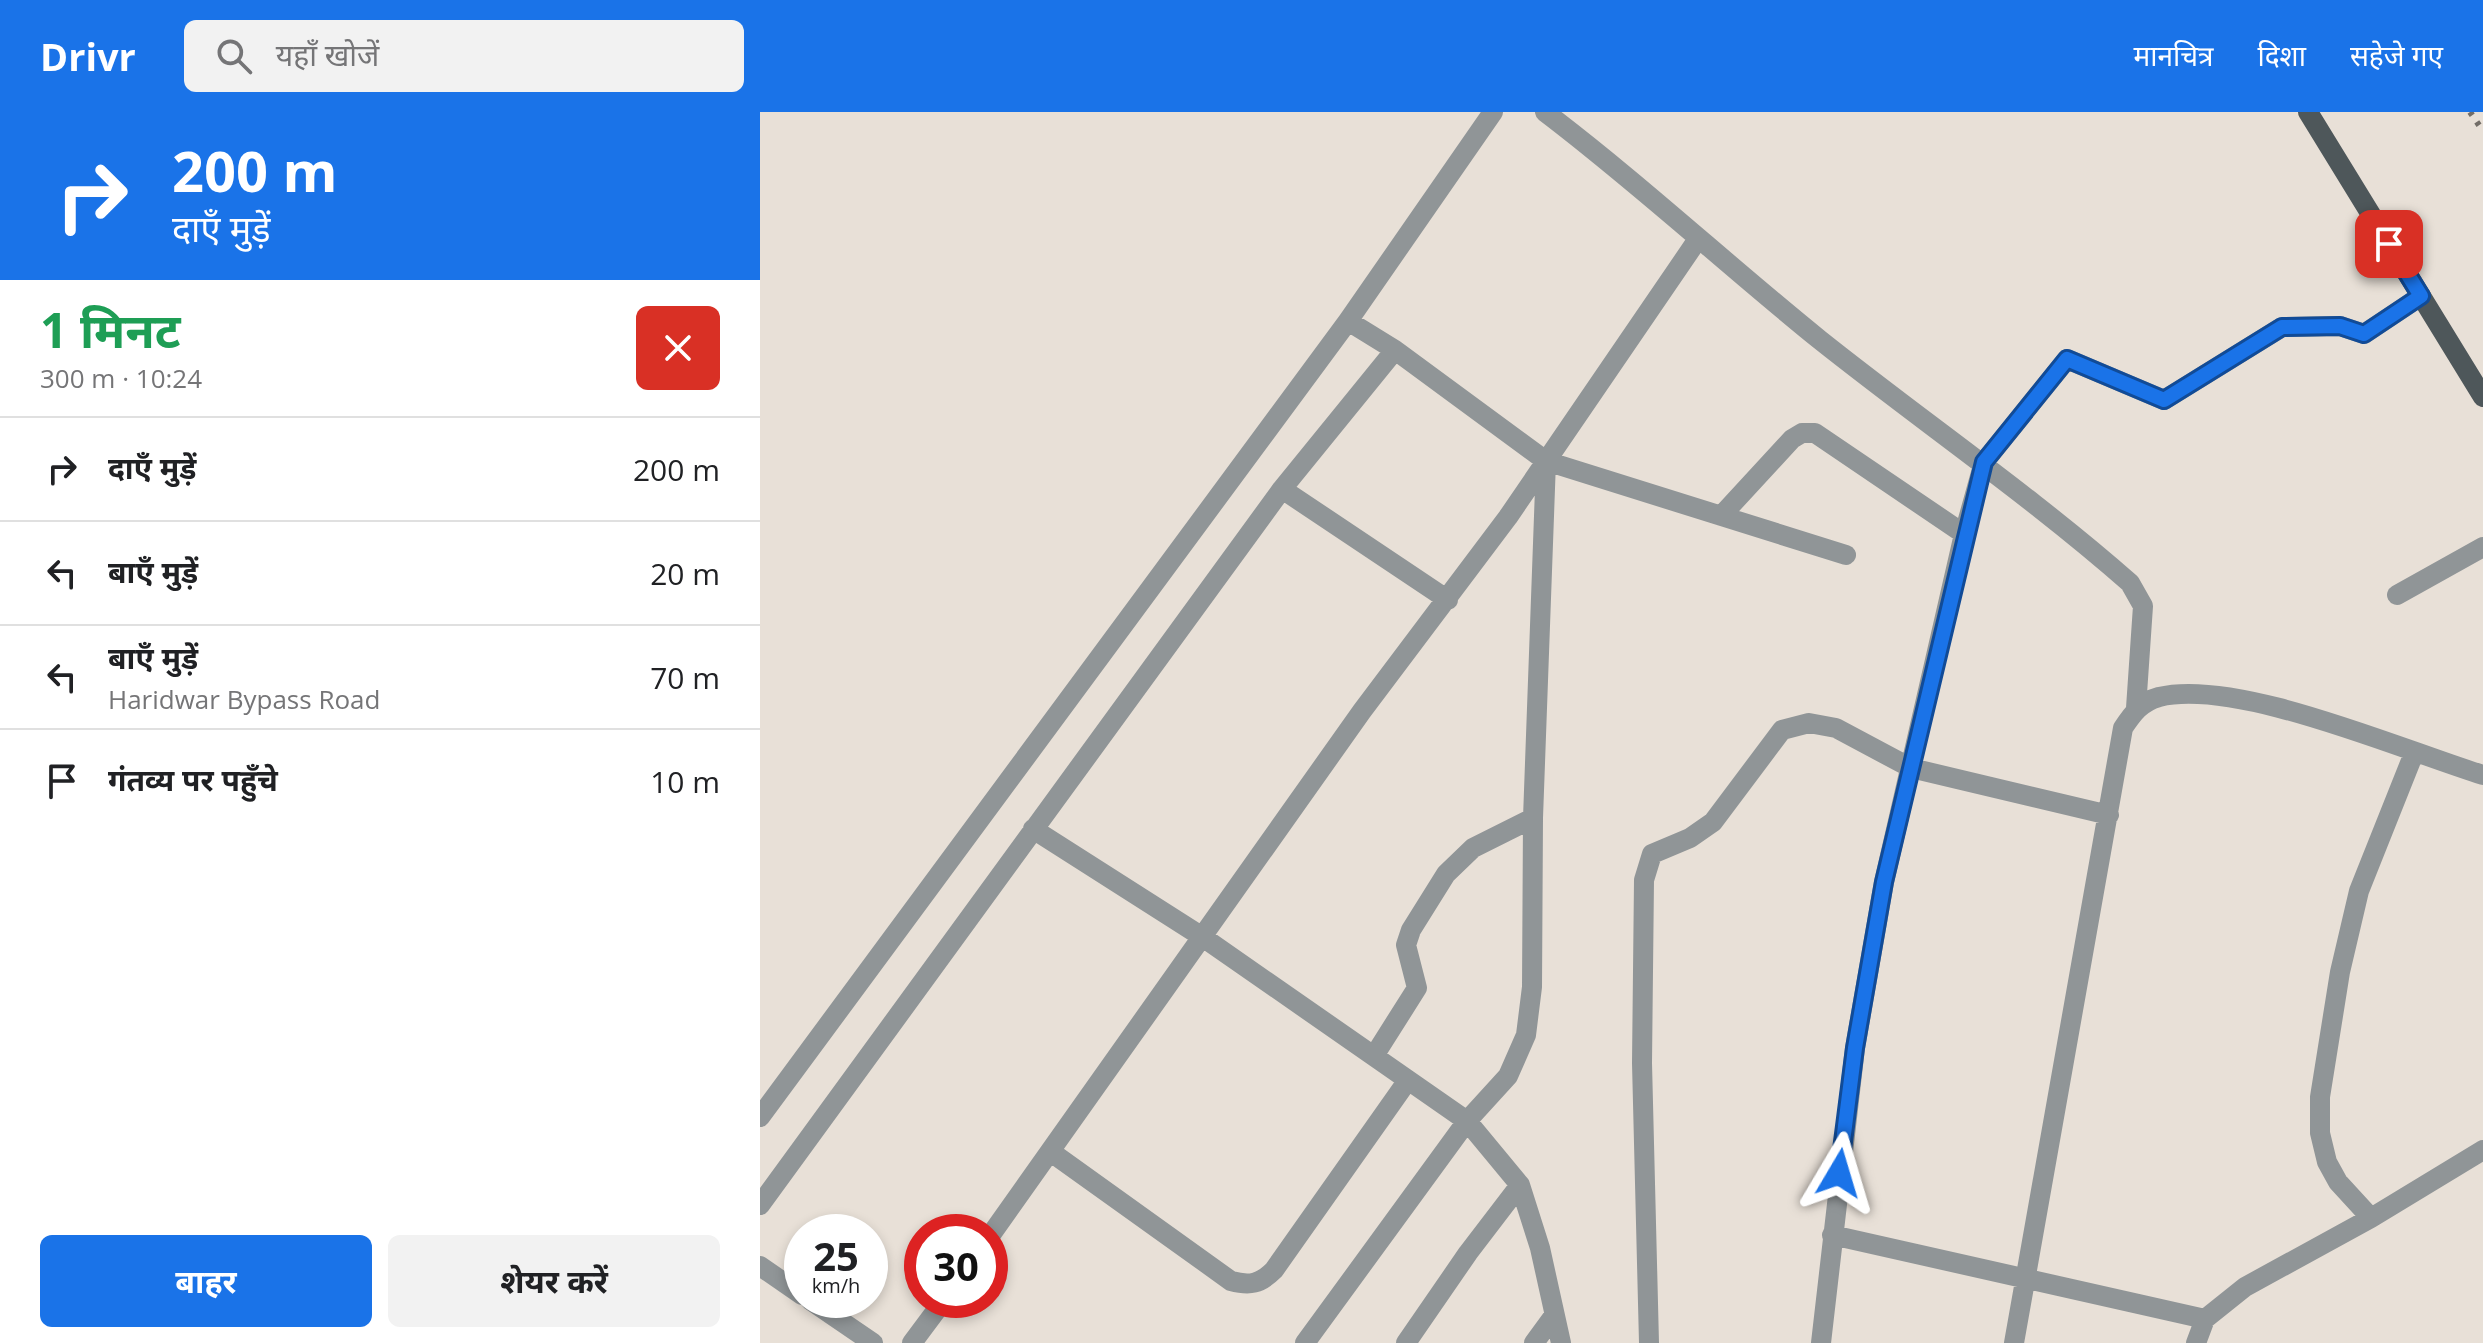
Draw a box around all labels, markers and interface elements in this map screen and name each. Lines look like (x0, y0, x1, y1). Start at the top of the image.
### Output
search box (184, 20, 744, 92)
text: Drivr (40, 30, 136, 82)
icon: search (212, 34, 256, 78)
text: यहाँ खोजें (276, 34, 379, 75)
text: मानचित्र (2133, 36, 2213, 74)
text: दिशा (2257, 36, 2306, 74)
text: सहेजे गए (2350, 36, 2443, 74)
text: 200 m (172, 132, 338, 208)
icon: right (40, 144, 144, 248)
text: दाएँ मुड़ें (172, 204, 271, 253)
pin (2355, 210, 2423, 278)
icon: arrive (2367, 222, 2411, 266)
text: 1 मिनट (40, 297, 181, 362)
button: close (636, 306, 720, 390)
text: 300 m · 10:24 (40, 360, 202, 396)
icon: right (40, 447, 84, 491)
text: दाएँ मुड़ें (108, 447, 196, 488)
text: 200 m (633, 449, 720, 490)
icon: left (40, 551, 84, 595)
text: बाएँ मुड़ें (108, 551, 198, 592)
text: 20 m (650, 553, 720, 594)
text: बाएँ मुड़ें (108, 637, 198, 678)
icon: left (40, 655, 84, 699)
text: 70 m (650, 657, 720, 698)
text: Haridwar Bypass Road (108, 681, 380, 717)
icon: arrive (40, 759, 84, 803)
text: गंतव्य पर पहुँचे (108, 759, 278, 800)
text: 10 m (650, 761, 720, 802)
position arrow (1797, 1131, 1881, 1215)
speed limit sign: 30 (904, 1214, 1008, 1318)
text: 25 (813, 1228, 859, 1283)
button: बाहर (40, 1235, 372, 1327)
button: शेयर करें (388, 1235, 720, 1327)
text: km/h (812, 1272, 860, 1299)

